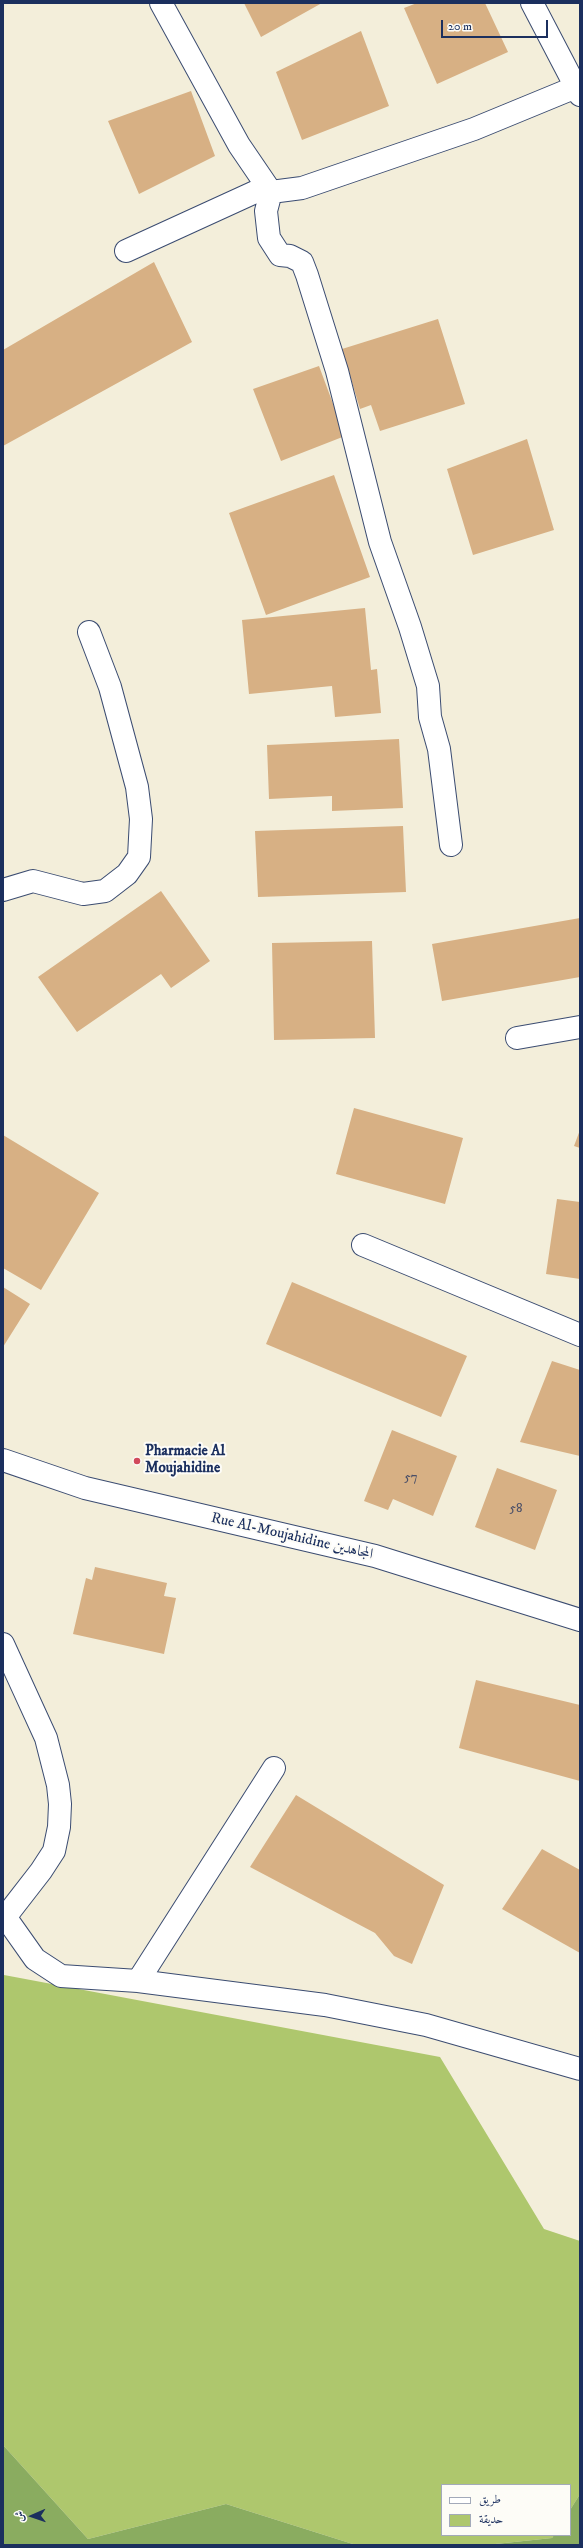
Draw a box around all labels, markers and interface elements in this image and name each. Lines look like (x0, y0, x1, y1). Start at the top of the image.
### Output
scale bar (443, 12, 550, 38)
text: 20 m (448, 19, 472, 34)
place label: Pharmacie Al Moujahidine (145, 1443, 225, 1478)
marker: Pharmacie Al Moujahidine (132, 1456, 142, 1466)
house number: 57 (404, 1470, 418, 1486)
house number: 58 (510, 1501, 522, 1517)
street label: Rue Al-Moujahidine المجاهدين (209, 1510, 375, 1564)
legend (441, 2484, 571, 2536)
text: طريق (479, 2492, 501, 2507)
north arrow (12, 2496, 52, 2536)
text: ش (13, 2511, 27, 2522)
text: حديقة (479, 2512, 503, 2527)

